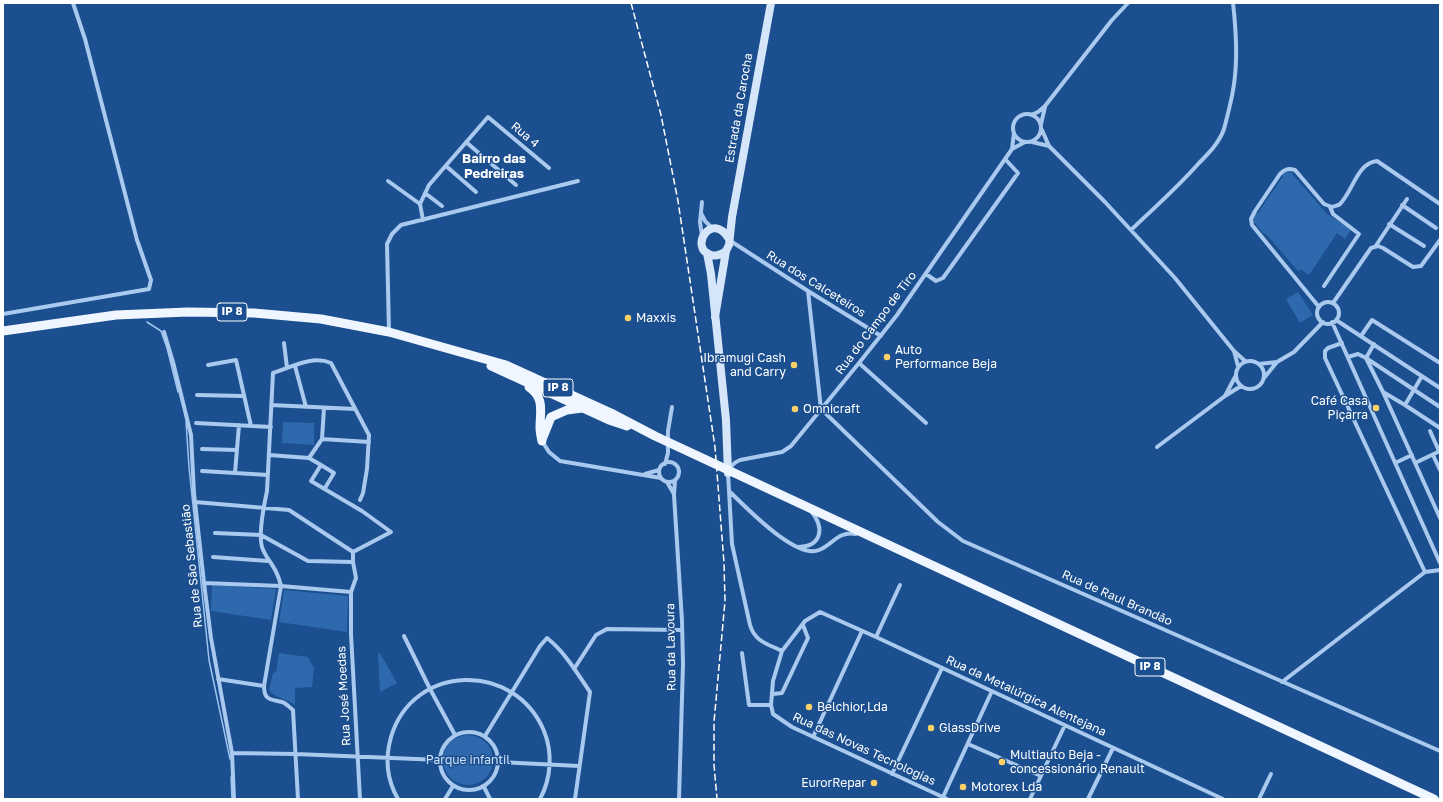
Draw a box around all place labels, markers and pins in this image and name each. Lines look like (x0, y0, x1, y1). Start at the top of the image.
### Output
place label: Maxxis (636, 311, 676, 325)
marker: Maxxis (623, 313, 633, 323)
place label: Auto Performance Beja (895, 343, 997, 371)
place label: Ibramugi Cash and Carry (703, 351, 786, 379)
marker: Auto Performance Beja (882, 352, 892, 362)
marker: Ibramugi Cash and Carry (789, 360, 799, 370)
place label: Café Casa Piçarra (1311, 394, 1368, 422)
place label: Omnicraft (803, 402, 860, 416)
marker: Café Casa Piçarra (1371, 403, 1381, 413)
marker: Omnicraft (790, 404, 800, 414)
place label: Belchior,Lda (817, 700, 888, 714)
marker: Belchior,Lda (804, 702, 814, 712)
place label: GlassDrive (939, 721, 1001, 735)
marker: GlassDrive (926, 723, 936, 733)
place label: Multiauto Beja - concessionário Renault (1010, 748, 1145, 776)
marker: Multiauto Beja - concessionário Renault (997, 757, 1007, 767)
place label: EurorRepar (801, 776, 866, 790)
marker: EurorRepar (869, 778, 879, 788)
place label: Motorex Lda (971, 780, 1042, 794)
marker: Motorex Lda (958, 782, 968, 792)

